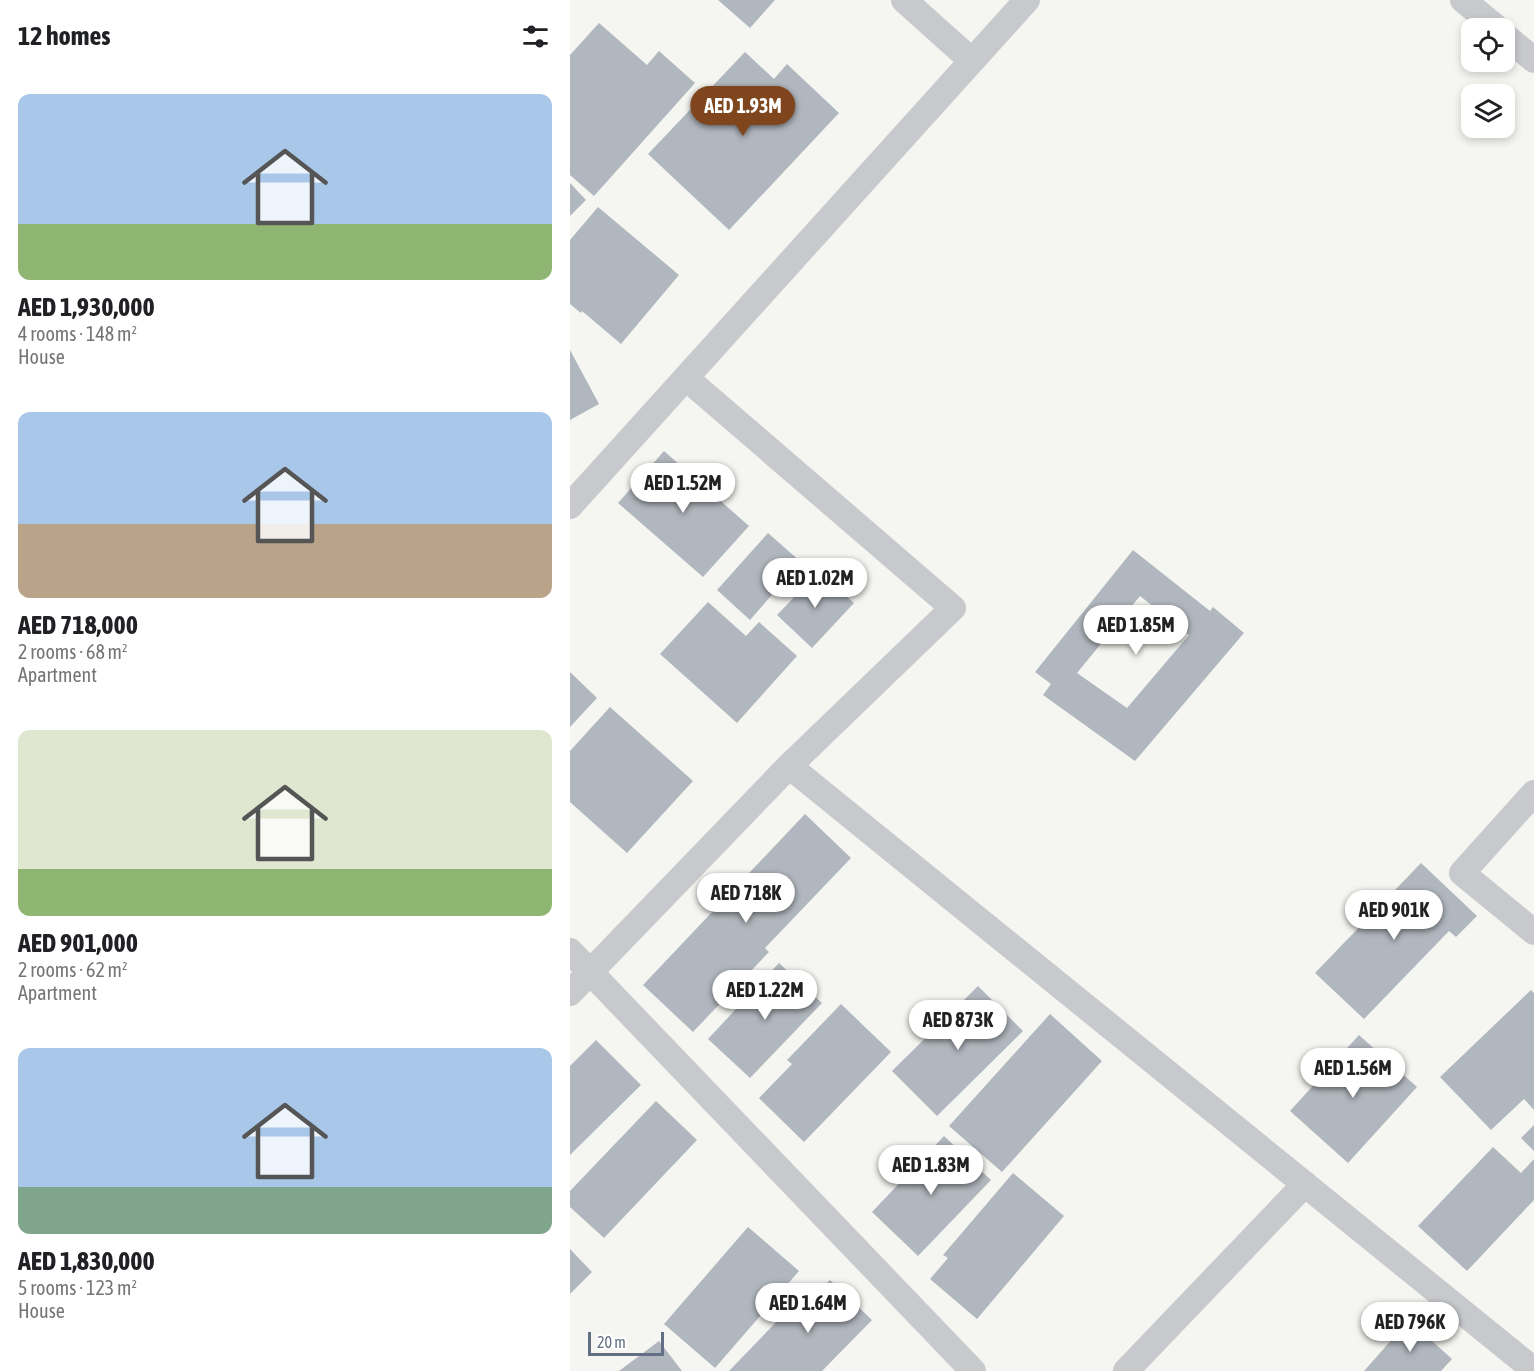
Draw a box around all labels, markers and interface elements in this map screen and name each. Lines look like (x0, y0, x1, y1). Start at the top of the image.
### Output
map controls (1461, 18, 1515, 138)
button: locate (1461, 18, 1515, 72)
icon: filters (519, 20, 552, 53)
text: 12 homes (18, 21, 111, 51)
button: layers (1461, 84, 1515, 138)
pin: AED 1.93M (674, 86, 812, 137)
text: AED 1.93M (704, 94, 782, 117)
icon: home (231, 133, 339, 241)
text: AED 1,930,000 (18, 292, 155, 322)
text: 4 rooms · 148 m² (18, 322, 137, 345)
text: House (18, 345, 65, 368)
icon: home (231, 451, 339, 559)
pin: AED 1.52M (614, 463, 752, 514)
text: AED 1.52M (644, 471, 722, 494)
pin: AED 1.02M (746, 558, 884, 609)
text: AED 1.02M (776, 566, 854, 589)
pin: AED 1.85M (1067, 605, 1205, 656)
text: AED 718,000 (18, 610, 138, 640)
text: AED 1.85M (1097, 613, 1175, 636)
text: 2 rooms · 68 m² (18, 640, 128, 663)
text: Apartment (18, 663, 97, 686)
icon: home (231, 769, 339, 877)
pin: AED 718K (684, 873, 808, 924)
text: AED 718K (711, 881, 781, 904)
pin: AED 901K (1332, 890, 1456, 941)
text: AED 901K (1359, 898, 1429, 921)
text: AED 901,000 (18, 928, 138, 958)
text: 2 rooms · 62 m² (18, 958, 128, 981)
pin: AED 1.22M (696, 970, 834, 1021)
text: AED 1.22M (726, 978, 804, 1001)
text: Apartment (18, 981, 97, 1004)
pin: AED 873K (896, 1000, 1020, 1051)
text: AED 873K (923, 1008, 993, 1031)
pin: AED 1.56M (1284, 1048, 1422, 1099)
text: AED 1.56M (1314, 1056, 1392, 1079)
icon: home (231, 1087, 339, 1195)
pin: AED 1.83M (862, 1145, 1000, 1196)
text: AED 1.83M (892, 1153, 970, 1176)
text: AED 1,830,000 (18, 1246, 155, 1276)
text: 5 rooms · 123 m² (18, 1276, 137, 1299)
pin: AED 1.64M (739, 1283, 877, 1334)
text: AED 1.64M (769, 1291, 847, 1314)
text: House (18, 1299, 65, 1322)
pin: AED 796K (1348, 1302, 1472, 1353)
text: AED 796K (1375, 1310, 1445, 1333)
scale bar (588, 1329, 664, 1356)
text: 20 m (597, 1333, 626, 1351)

